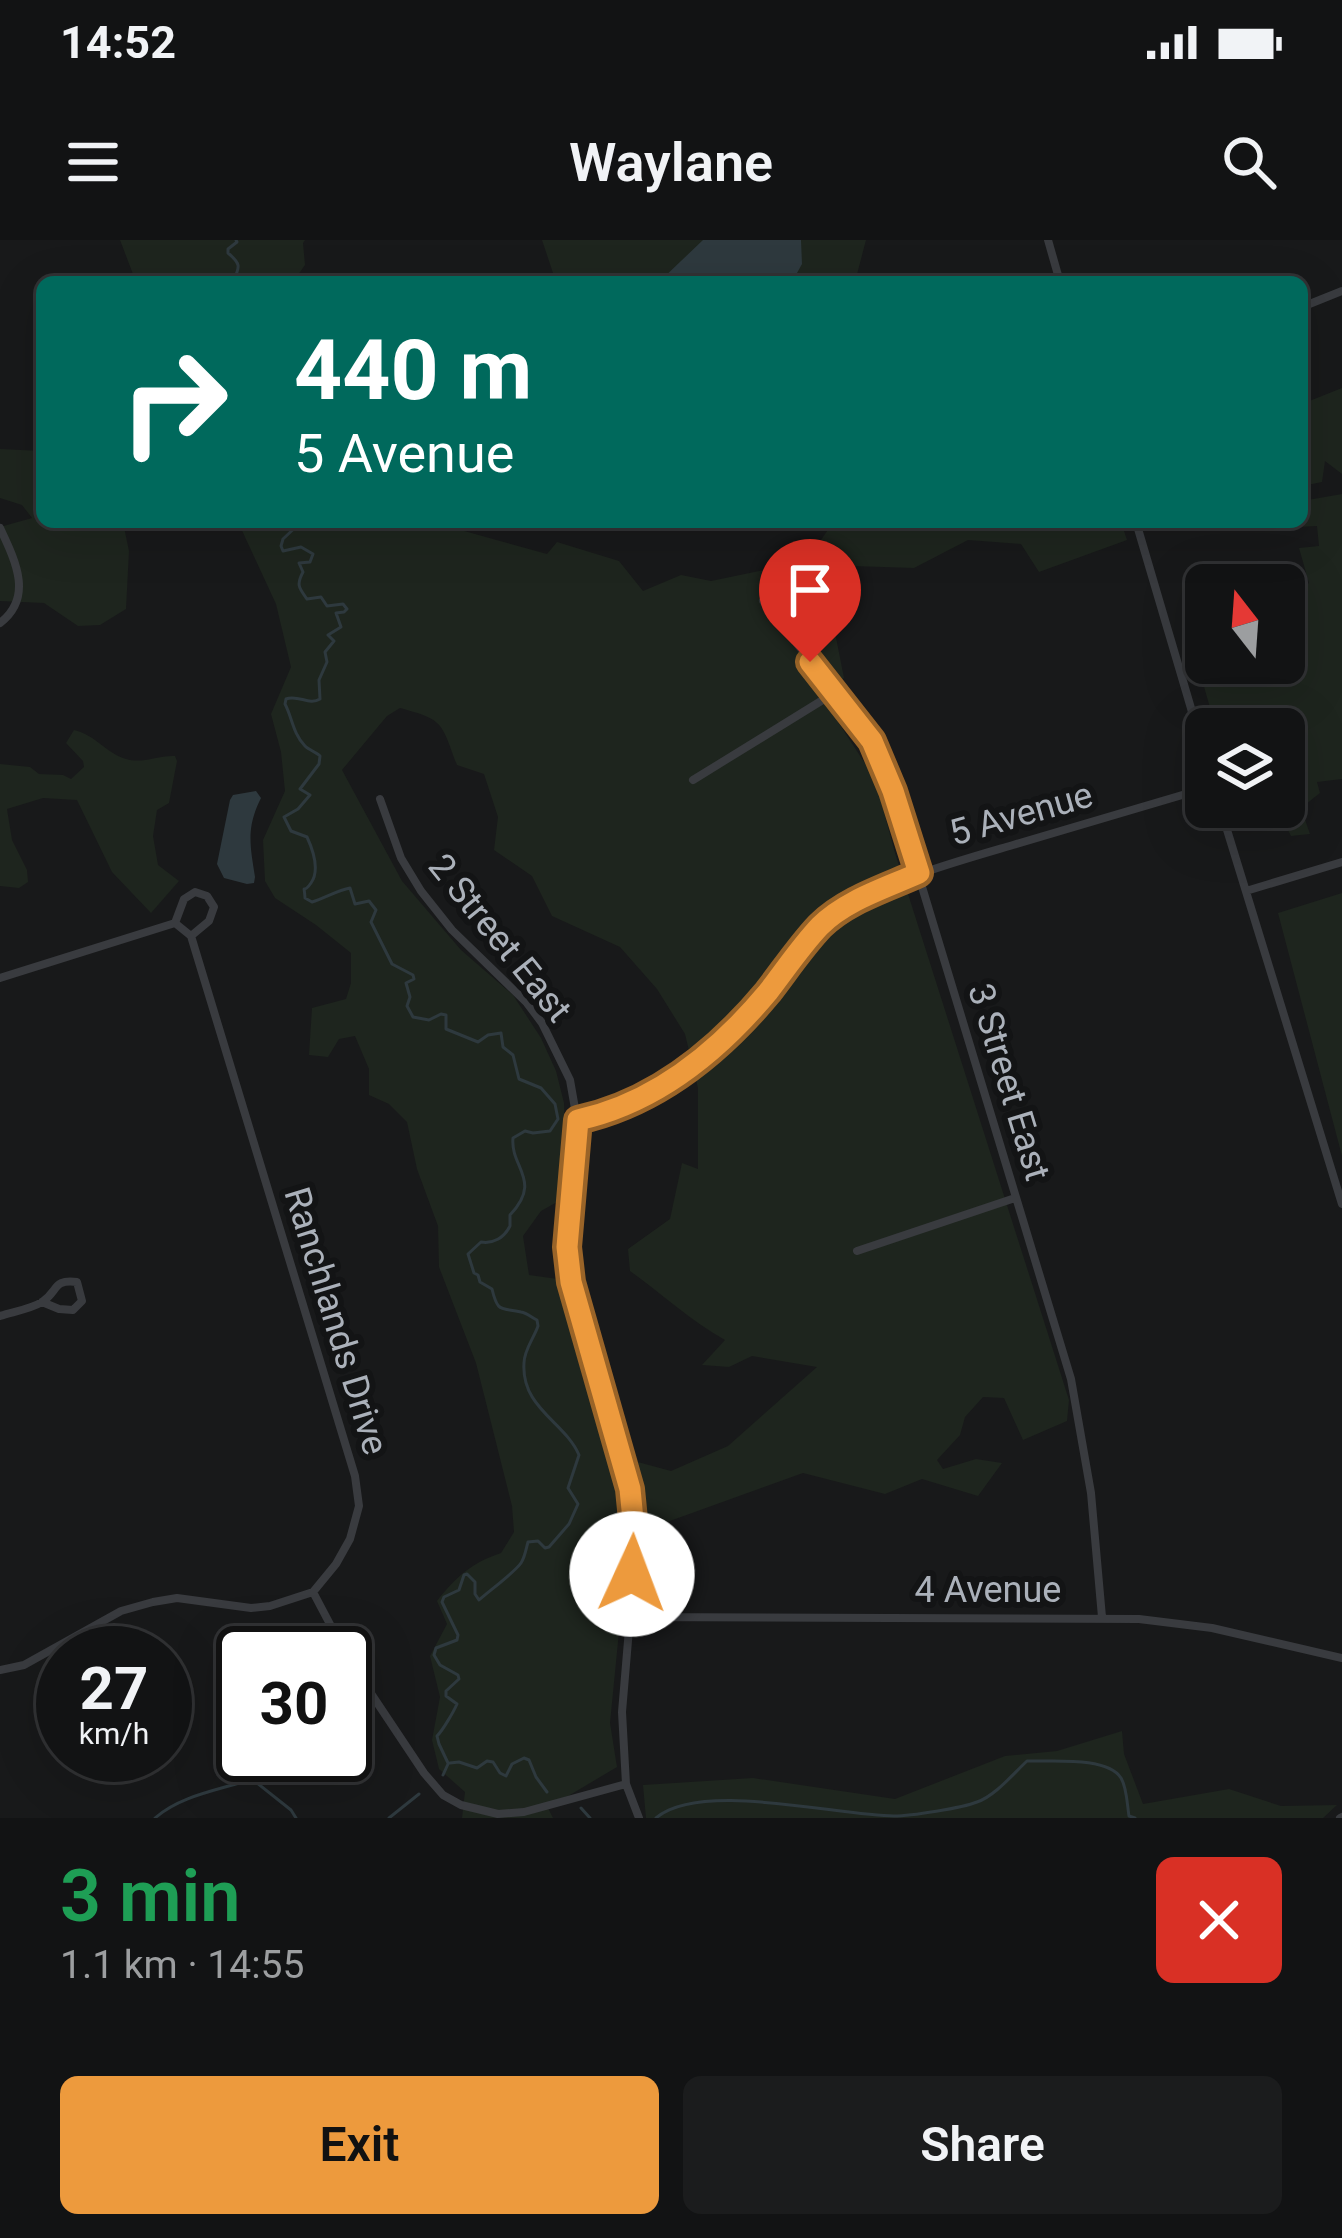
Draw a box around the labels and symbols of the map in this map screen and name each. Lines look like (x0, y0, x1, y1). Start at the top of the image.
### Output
pin (759, 539, 861, 662)
north arrow (1185, 564, 1305, 684)
street label: 5 Avenue (945, 774, 1097, 854)
street label: 2 Street East (420, 846, 580, 1030)
street label: 3 Street East (959, 979, 1059, 1185)
street label: Ranchlands Drive (275, 1182, 397, 1460)
position arrow (569, 1511, 695, 1637)
street label: 4 Avenue (915, 1569, 1061, 1611)
speed limit sign: 30 (216, 1626, 372, 1782)

